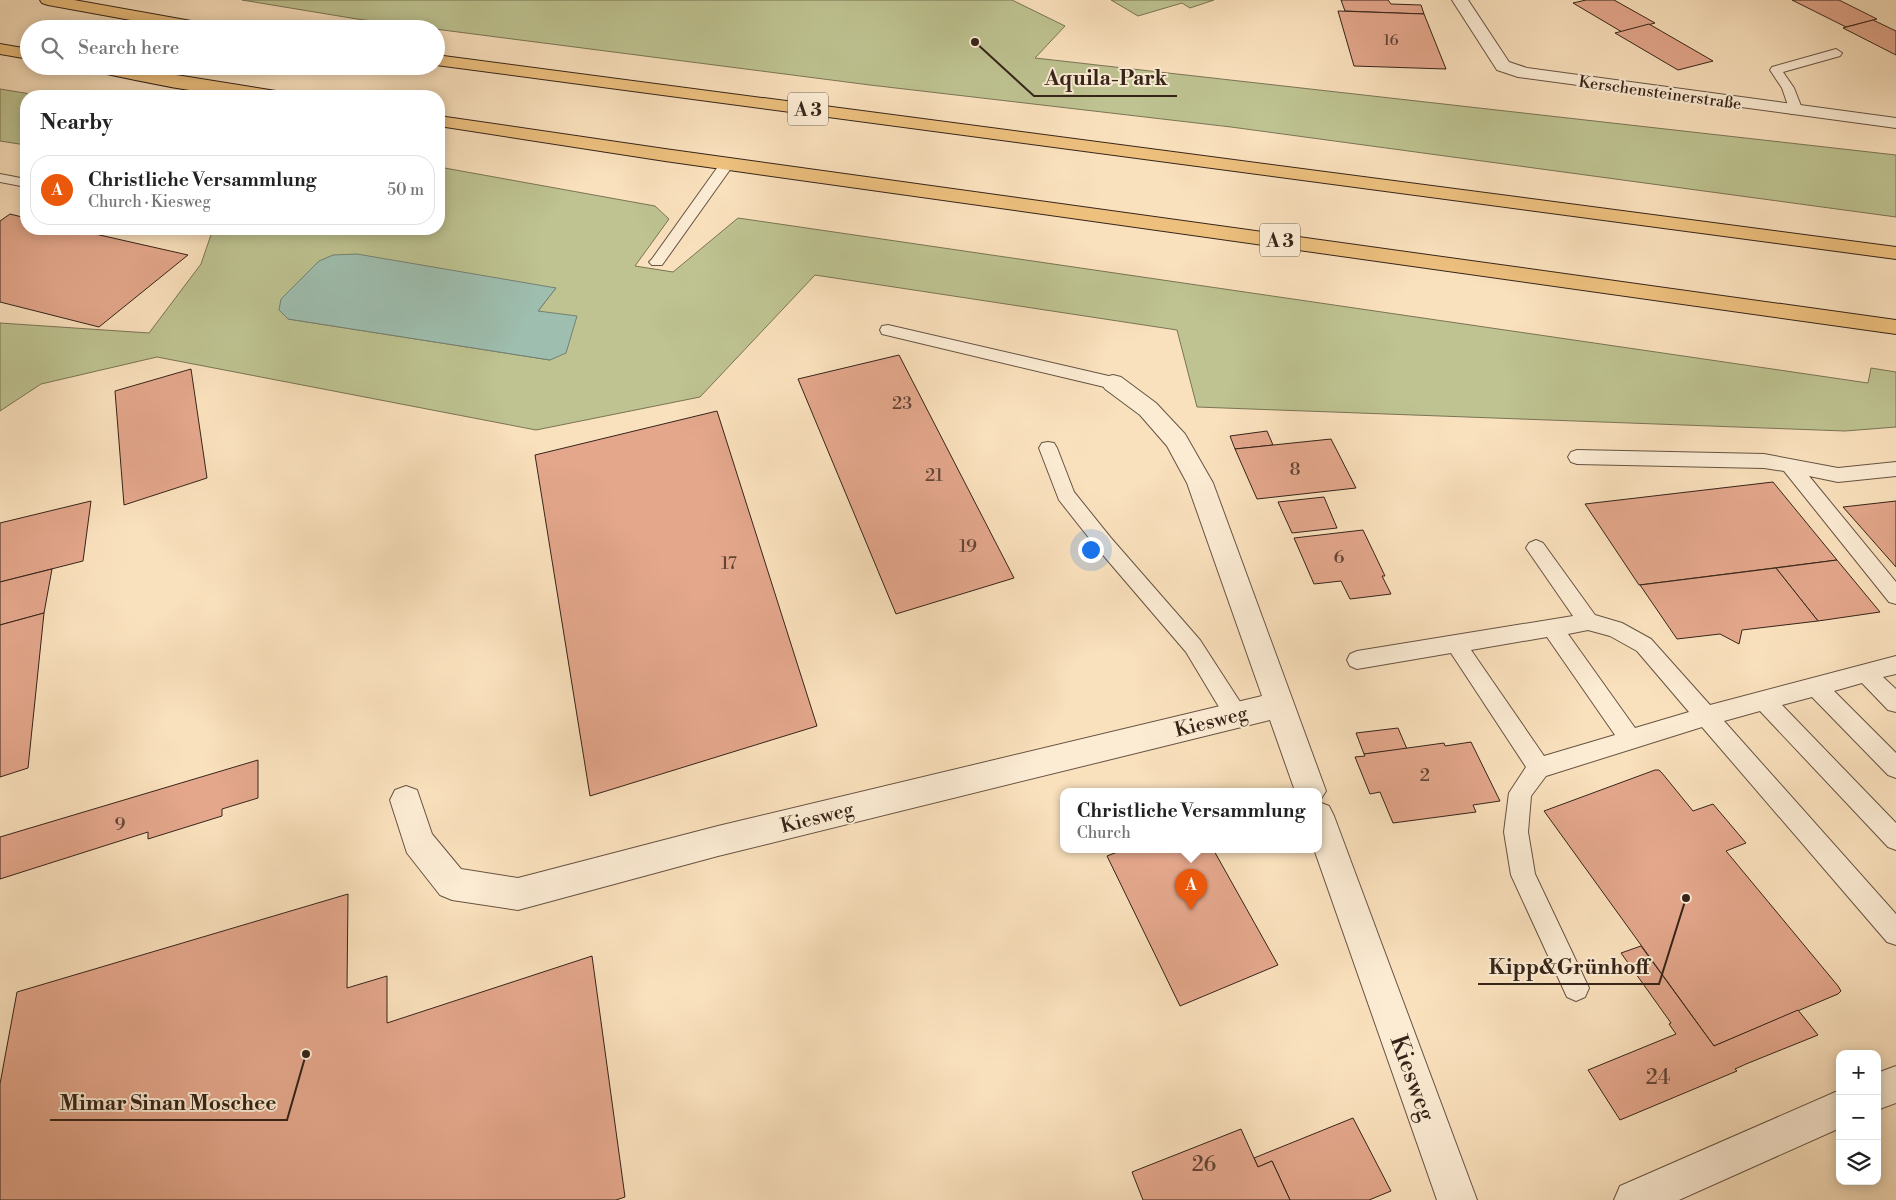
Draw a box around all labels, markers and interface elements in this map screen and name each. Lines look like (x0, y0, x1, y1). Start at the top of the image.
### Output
search box (20, 20, 445, 75)
house number: 16 (1383, 31, 1399, 50)
icon: search (38, 34, 66, 62)
text: Search here (78, 36, 179, 60)
callout: Aquila-Park (1034, 60, 1177, 96)
text: Aquila-Park (1044, 66, 1168, 92)
street label: Kerschensteinerstraße (1577, 72, 1742, 114)
road number: A 3 (788, 92, 828, 126)
text: Nearby (40, 110, 113, 136)
text: Christliche Versammlung (88, 168, 316, 192)
text: A (51, 180, 63, 200)
text: 50 m (387, 180, 424, 200)
text: Church · Kiesweg (88, 192, 211, 212)
road number: A 3 (1260, 224, 1300, 256)
house number: 23 (892, 392, 912, 415)
house number: 8 (1289, 458, 1301, 481)
house number: 21 (925, 464, 943, 487)
house number: 19 (959, 535, 977, 558)
your location (1078, 537, 1104, 563)
house number: 6 (1334, 546, 1345, 569)
house number: 17 (721, 552, 737, 575)
street label: Kiesweg (1172, 701, 1251, 744)
house number: 2 (1420, 764, 1430, 787)
popup (1060, 788, 1322, 853)
street label: Kiesweg (778, 797, 857, 840)
text: Christliche Versammlung (1077, 799, 1305, 823)
house number: 9 (115, 813, 126, 836)
text: Church (1077, 823, 1131, 843)
pin: A (1175, 869, 1207, 910)
callout: Kipp&Grünhoff (1478, 948, 1659, 984)
text: Kipp&Grünhoff (1489, 955, 1652, 981)
street label: Kiesweg (1383, 1031, 1442, 1126)
map controls (1836, 1050, 1881, 1185)
button: + (1836, 1050, 1881, 1095)
house number: 24 (1646, 1065, 1670, 1091)
callout: Mimar Sinan Moschee (50, 1084, 287, 1120)
text: Mimar Sinan Moschee (60, 1091, 276, 1117)
button: − (1836, 1095, 1881, 1140)
button: layers (1836, 1140, 1881, 1185)
house number: 26 (1192, 1152, 1217, 1178)

